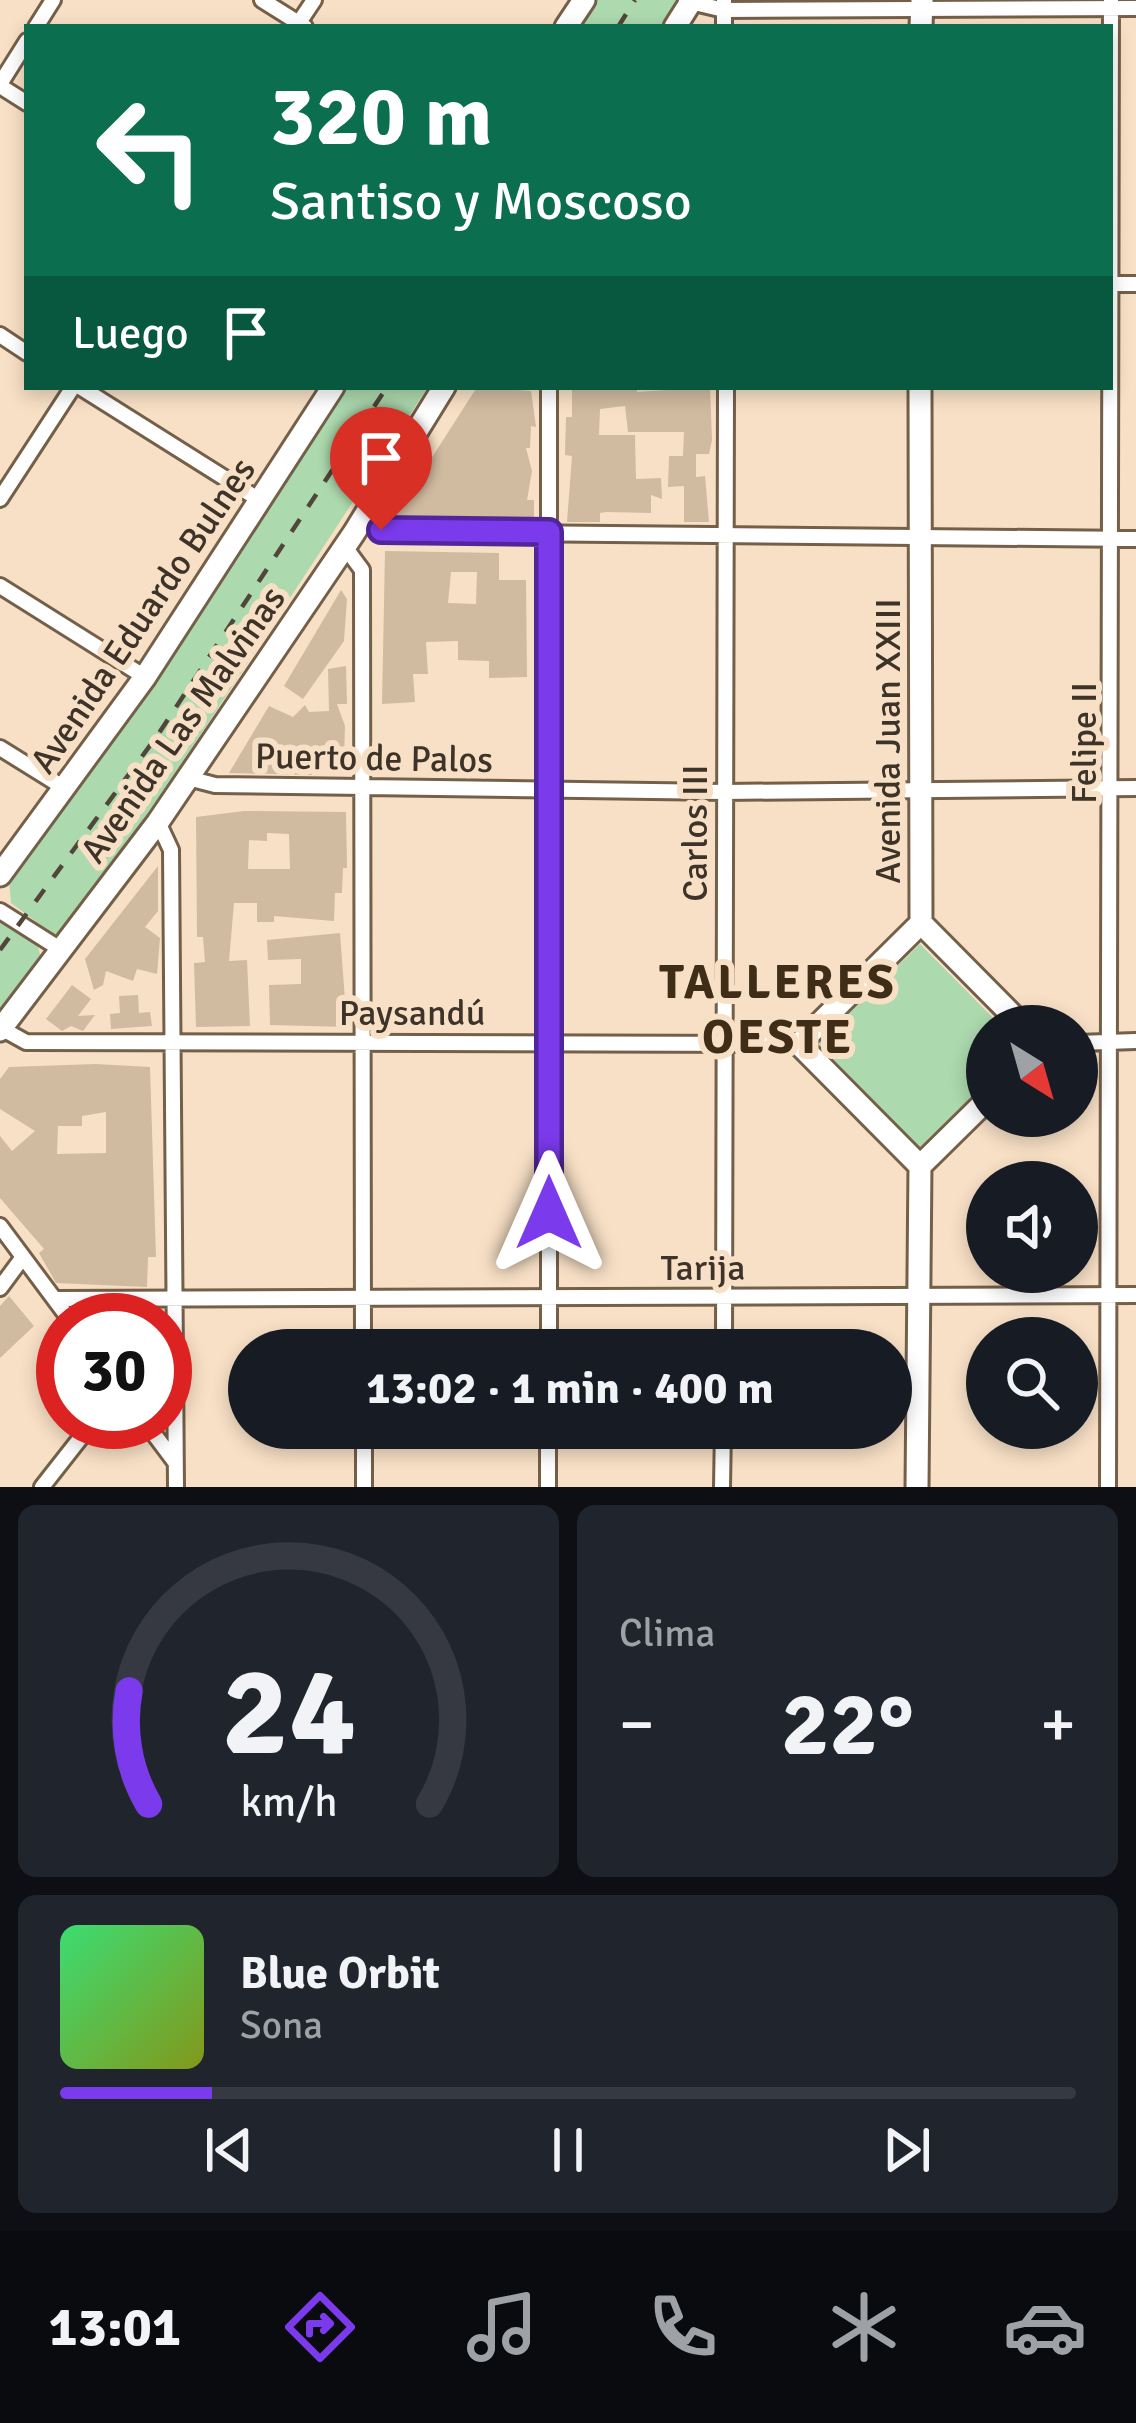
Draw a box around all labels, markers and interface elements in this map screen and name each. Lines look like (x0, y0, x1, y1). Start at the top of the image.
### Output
text: 320 m (270, 65, 492, 169)
icon: left (72, 72, 228, 228)
text: Santiso y Moscoso (270, 168, 692, 235)
icon: arrive (213, 300, 279, 366)
text: Luego (72, 306, 189, 361)
pin (330, 407, 432, 530)
icon: arrive (348, 425, 414, 491)
street label: Avenida Eduardo Bulnes (21, 449, 266, 782)
street label: Avenida Las Malvinas (71, 578, 296, 872)
street label: Avenida Juan XXIII (866, 598, 911, 884)
street label: Felipe II (1062, 682, 1107, 804)
street label: Puerto de Palos (255, 734, 493, 783)
street label: Carlos III (673, 764, 718, 902)
district label: TALLERES OESTE (659, 953, 897, 1067)
street label: Paysandú (339, 991, 485, 1036)
north arrow (966, 1005, 1098, 1137)
map controls (966, 1005, 1098, 1449)
position arrow (486, 1150, 612, 1276)
button: sound (966, 1161, 1098, 1293)
street label: Tarija (660, 1246, 746, 1291)
speed limit sign: 30 (36, 1293, 192, 1449)
button: search (966, 1317, 1098, 1449)
text: 13:02 · 1 min · 400 m (366, 1361, 774, 1416)
text: Clima (619, 1609, 715, 1657)
text: 24 (221, 1636, 356, 1789)
text: 22° (781, 1669, 914, 1780)
text: − (619, 1684, 655, 1765)
text: + (1040, 1684, 1076, 1765)
text: km/h (240, 1776, 337, 1829)
text: Blue Orbit (240, 1946, 440, 2001)
text: Sona (240, 2001, 323, 2049)
icon: previous (196, 2117, 262, 2183)
icon: pause (535, 2117, 601, 2183)
icon: next (874, 2117, 940, 2183)
icon: directions (278, 2285, 362, 2369)
icon: music (460, 2285, 544, 2369)
icon: phone (641, 2285, 725, 2369)
icon: climate (822, 2285, 906, 2369)
icon: car (1003, 2285, 1087, 2369)
text: 13:01 (49, 2294, 181, 2361)

